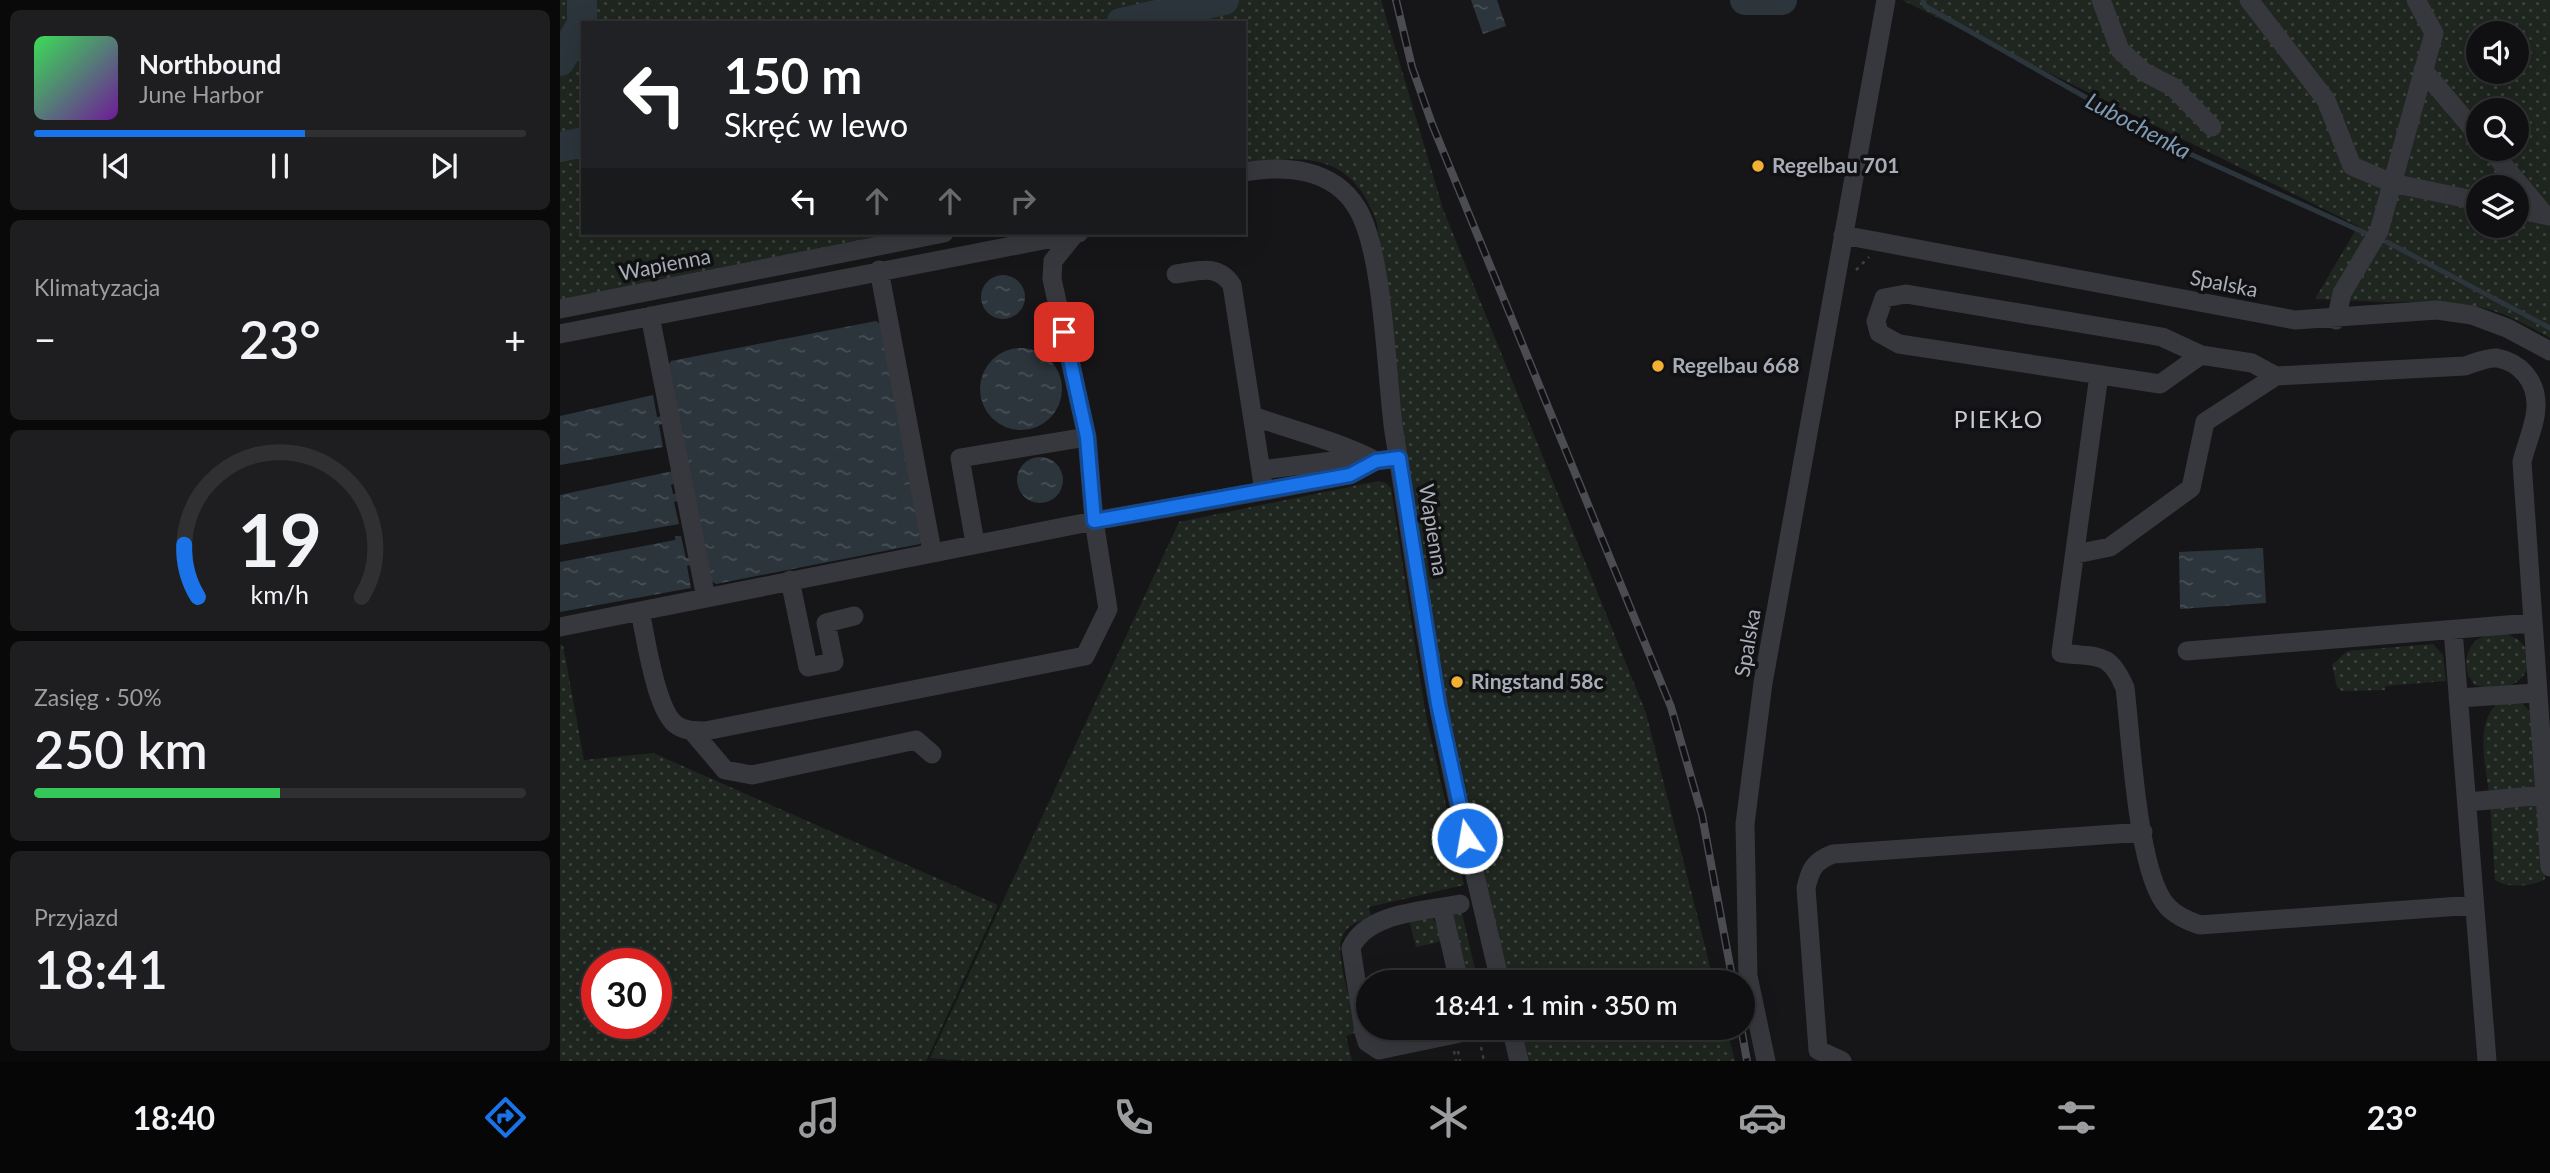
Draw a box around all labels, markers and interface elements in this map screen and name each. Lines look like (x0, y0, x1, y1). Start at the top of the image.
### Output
map controls (2466, 21, 2529, 238)
button: sound (2466, 21, 2529, 84)
text: 150 m (724, 46, 862, 104)
text: Northbound (139, 48, 281, 80)
icon: left (609, 49, 700, 140)
text: June Harbor (139, 80, 263, 108)
water label: Lubochenka (2081, 86, 2196, 164)
button: search (2466, 98, 2529, 161)
text: Skręć w lewo (724, 105, 908, 144)
icon: previous (97, 147, 135, 185)
icon: pause (261, 147, 299, 185)
icon: next (425, 147, 463, 185)
place label: Regelbau 701 (1772, 152, 1899, 177)
marker: Regelbau 701 (1750, 158, 1766, 174)
button: layers (2466, 175, 2529, 238)
icon: left (785, 182, 823, 220)
icon: ahead (858, 182, 896, 220)
icon: ahead (931, 182, 969, 220)
icon: right (1004, 182, 1042, 220)
street label: Wapienna (617, 242, 713, 285)
street label: Spalska (2188, 264, 2260, 301)
text: Klimatyzacja (34, 273, 160, 301)
pin (1034, 302, 1094, 362)
text: 23° (239, 308, 321, 370)
icon: arrive (1045, 313, 1083, 351)
text: − (34, 316, 56, 362)
text: + (504, 316, 526, 362)
place label: Regelbau 668 (1672, 352, 1799, 377)
marker: Regelbau 668 (1650, 358, 1666, 374)
district label: PIEKŁO (1954, 405, 2044, 433)
street label: Wapienna (1415, 482, 1454, 578)
text: 19 (238, 495, 322, 583)
text: km/h (251, 578, 309, 608)
street label: Spalska (1728, 607, 1765, 679)
place label: Ringstand 58c (1471, 668, 1604, 693)
marker: Ringstand 58c (1449, 674, 1465, 690)
text: Zasięg · 50% (34, 683, 162, 711)
text: 250 km (34, 718, 208, 780)
position arrow (1430, 801, 1504, 875)
text: Przyjazd (34, 903, 118, 931)
text: 18:41 (34, 938, 168, 1000)
speed limit sign: 30 (581, 948, 672, 1039)
text: 18:41 · 1 min · 350 m (1433, 989, 1678, 1021)
icon: directions (481, 1093, 530, 1142)
icon: music (795, 1093, 844, 1142)
icon: phone (1109, 1093, 1158, 1142)
icon: climate (1424, 1093, 1473, 1142)
icon: car (1738, 1093, 1787, 1142)
icon: filters (2052, 1093, 2101, 1142)
text: 18:40 (133, 1098, 215, 1137)
text: 23° (2367, 1098, 2417, 1137)

